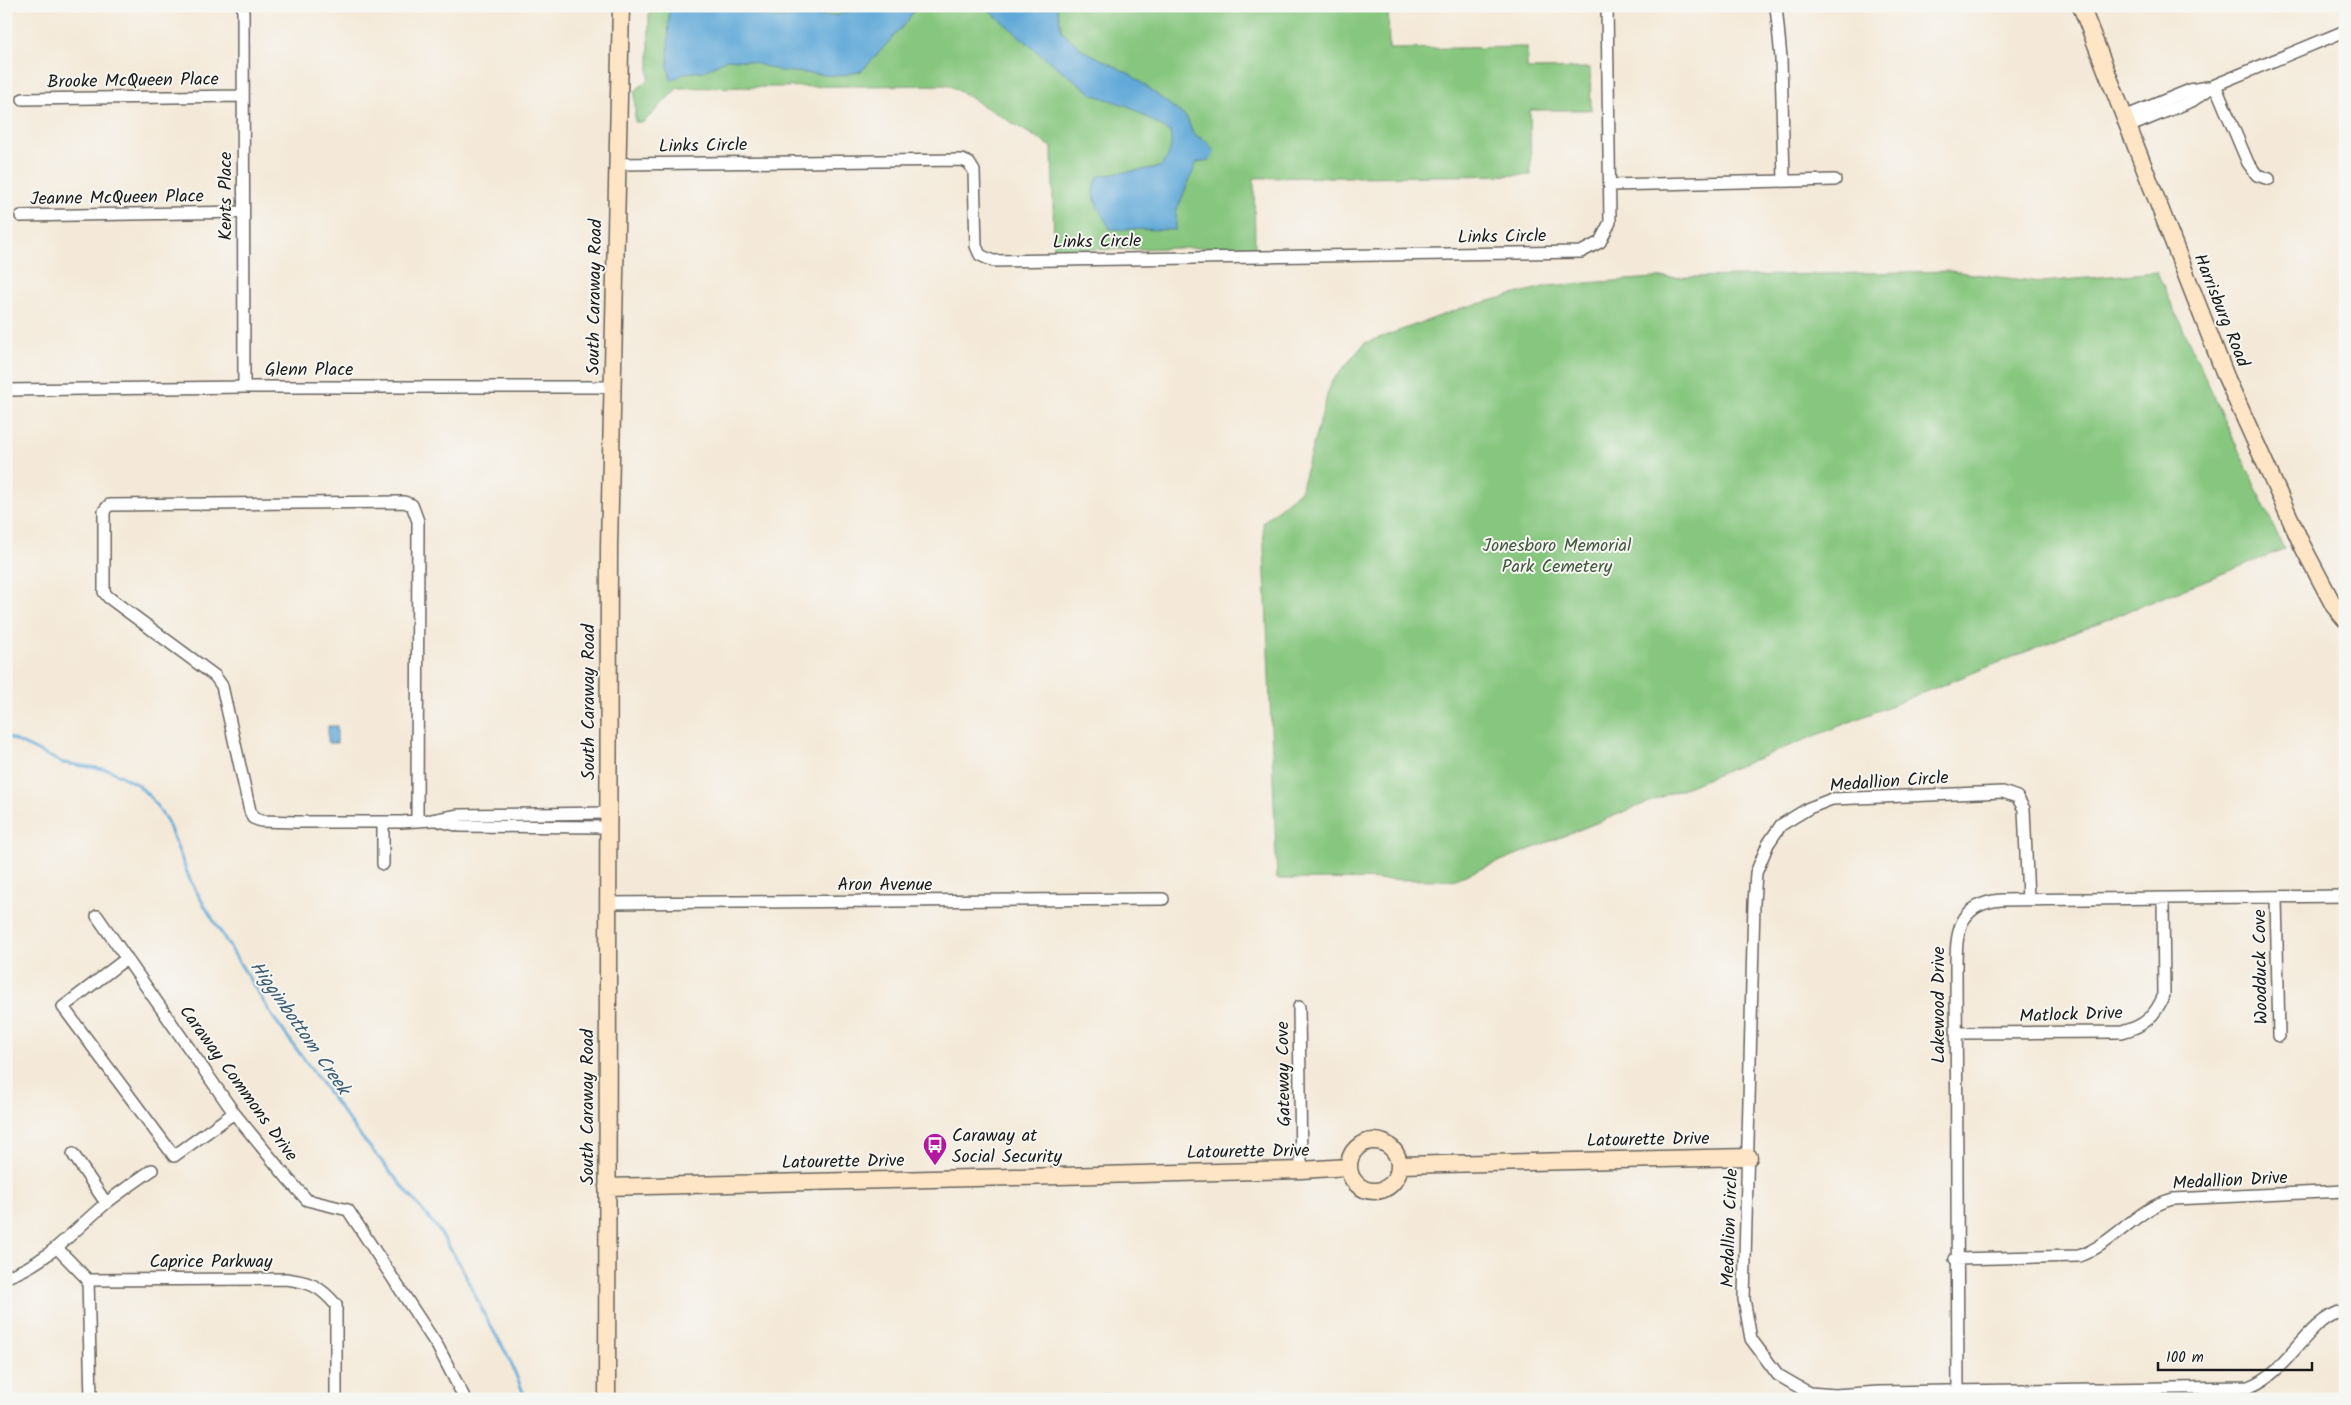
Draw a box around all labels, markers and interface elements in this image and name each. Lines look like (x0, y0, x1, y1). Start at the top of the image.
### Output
street label: Brooke McQueen Place (47, 66, 219, 97)
street label: Links Circle (658, 131, 748, 162)
street label: Kents Place (212, 152, 241, 240)
street label: Jeanne McQueen Place (30, 182, 204, 215)
street label: South Caraway Road (580, 218, 611, 375)
street label: Links Circle (1457, 222, 1547, 253)
street label: Links Circle (1052, 227, 1142, 258)
street label: Harrisburg Road (2185, 249, 2257, 373)
street label: Glenn Place (265, 356, 353, 385)
park label: Jonesboro Memorial Park Cemetery (1483, 532, 1632, 582)
street label: South Caraway Road (575, 623, 604, 780)
street label: Medallion Circle (1829, 764, 1950, 801)
street label: Aron Avenue (838, 871, 932, 900)
street label: Woodduck Cove (2246, 909, 2277, 1025)
street label: Lakewood Drive (1925, 947, 1954, 1063)
water label: Higginbottom Creek (242, 955, 359, 1104)
street label: Caraway Commons Drive (171, 999, 305, 1168)
street label: Matlock Drive (2019, 999, 2123, 1032)
street label: Gateway Cove (1269, 1021, 1300, 1127)
street label: South Caraway Road (574, 1028, 603, 1185)
place label: Caraway at Social Security (952, 1122, 1063, 1172)
street label: Latourette Drive (1586, 1125, 1710, 1156)
bus stop icon: Caraway at Social Security (922, 1132, 948, 1166)
street label: Latourette Drive (1186, 1137, 1310, 1168)
street label: Latourette Drive (781, 1147, 905, 1178)
street label: Medallion Drive (2172, 1164, 2288, 1199)
street label: Medallion Circle (1714, 1168, 1747, 1288)
street label: Caprice Parkway (149, 1248, 273, 1277)
scale bar (2158, 1340, 2312, 1372)
text: 100 m (2166, 1346, 2204, 1370)

